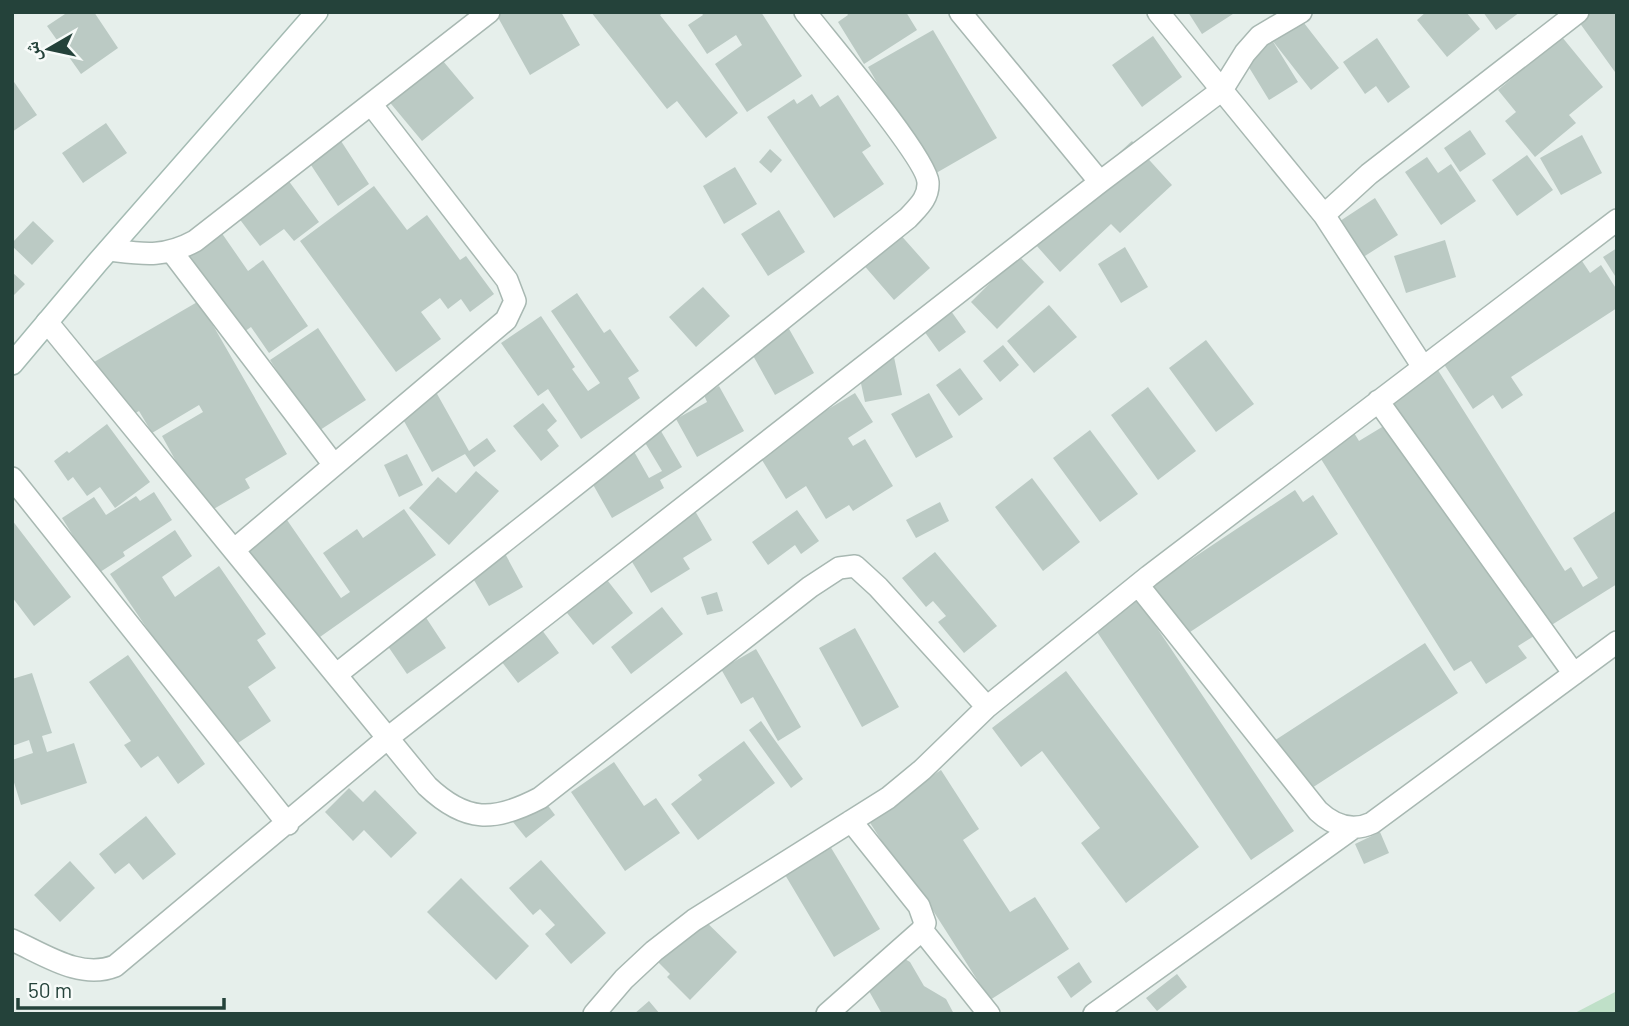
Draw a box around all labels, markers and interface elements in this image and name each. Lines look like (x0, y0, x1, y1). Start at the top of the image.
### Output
north arrow (14, 14, 84, 84)
text: ش (19, 40, 46, 63)
scale bar (18, 967, 224, 1011)
text: 50 m (28, 977, 72, 1002)

